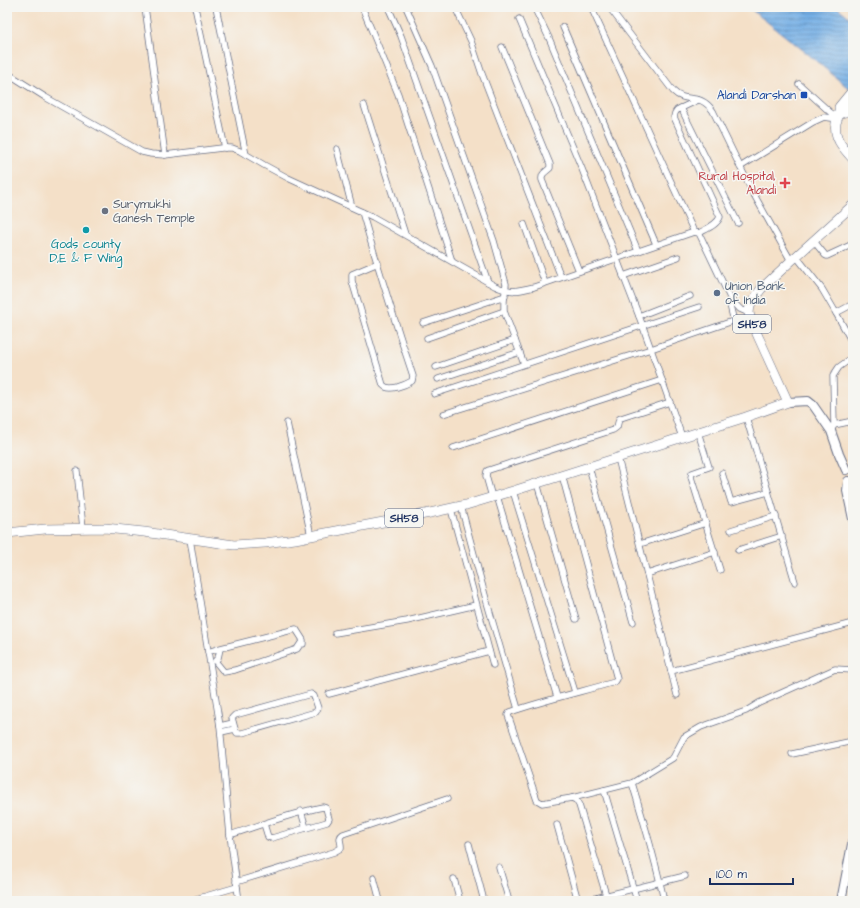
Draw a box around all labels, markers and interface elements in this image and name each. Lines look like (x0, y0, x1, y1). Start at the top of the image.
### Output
place label: Alandi Darshan (717, 87, 796, 104)
marker: Alandi Darshan (799, 90, 809, 100)
place label: Rural Hospital, Alandi (698, 168, 776, 199)
marker: Rural Hospital, Alandi (779, 177, 791, 189)
place label: Surymukhi Ganesh Temple (113, 196, 196, 227)
marker: Surymukhi Ganesh Temple (100, 206, 110, 216)
marker: Gods county D,E & F Wing (81, 225, 91, 235)
place label: Gods county D,E & F Wing (49, 236, 123, 268)
place label: Union Bank of India (725, 278, 786, 309)
marker: Union Bank of India (712, 288, 722, 298)
road number: SH58 (733, 315, 771, 333)
road number: SH58 (385, 509, 423, 527)
scale bar (710, 860, 793, 886)
text: 100 m (716, 866, 747, 883)

